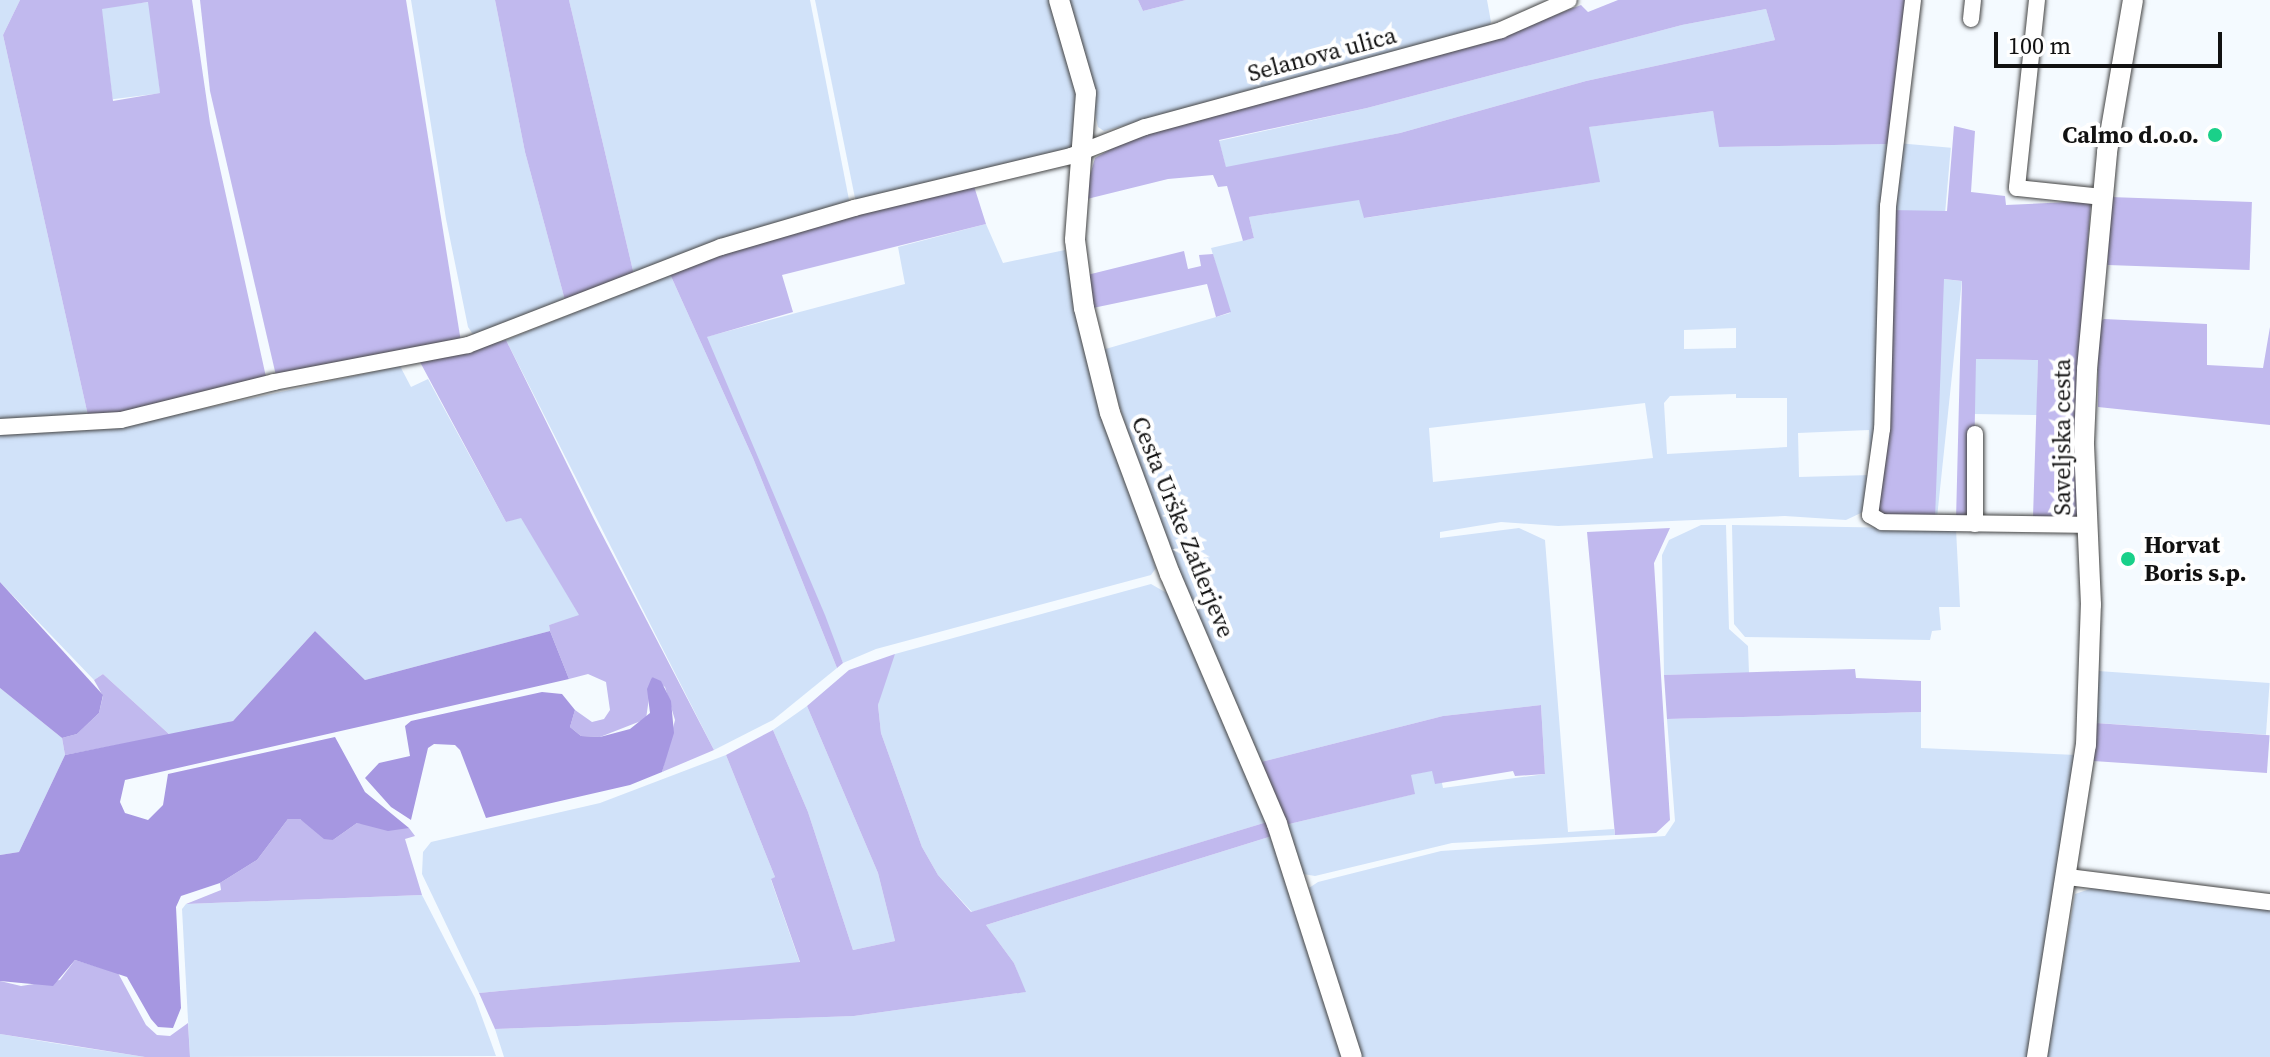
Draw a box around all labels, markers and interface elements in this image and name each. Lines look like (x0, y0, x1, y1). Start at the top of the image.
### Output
scale bar (1998, 16, 2226, 66)
street label: Selanova ulica (1244, 20, 1400, 88)
text: 100 m (2008, 29, 2071, 62)
place label: Calmo d.o.o. (2062, 121, 2199, 149)
marker: Calmo d.o.o. (2206, 126, 2224, 144)
street label: Saveljska cesta (2048, 359, 2076, 515)
street label: Cesta Urške Zatlerjeve (1125, 412, 1241, 642)
place label: Horvat Boris s.p. (2144, 531, 2247, 587)
marker: Horvat Boris s.p. (2119, 550, 2137, 568)

